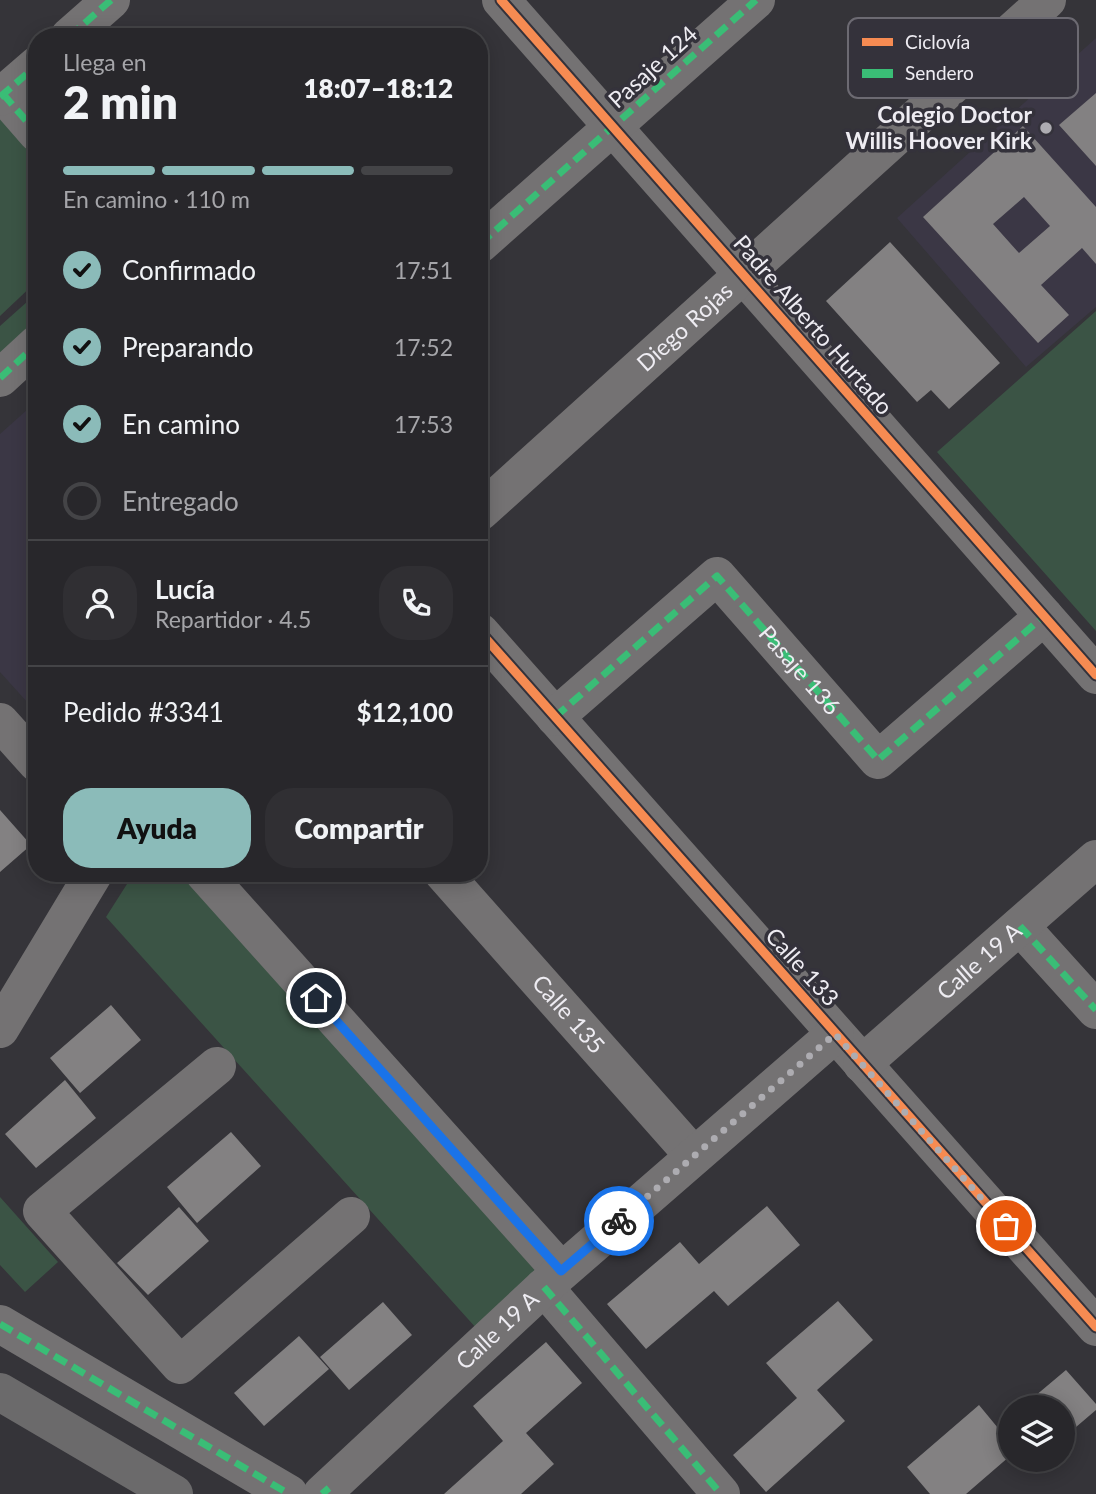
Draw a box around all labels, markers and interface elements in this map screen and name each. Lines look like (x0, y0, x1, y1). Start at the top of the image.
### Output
legend (848, 18, 1078, 98)
street label: Pasaje 124 (602, 19, 703, 113)
text: Ciclovía (905, 30, 970, 53)
text: Llega en (63, 48, 147, 76)
text: Sendero (905, 61, 974, 84)
text: 18:07–18:12 (303, 72, 453, 104)
text: 2 min (63, 74, 178, 129)
place label: Colegio Doctor Willis Hoover Kirk (845, 100, 1033, 154)
marker: Colegio Doctor Willis Hoover Kirk (1038, 120, 1054, 136)
text: En camino · 110 m (63, 185, 250, 213)
street label: Padre Alberto Hurtado (728, 229, 899, 420)
icon: check (63, 251, 101, 289)
text: Confirmado (122, 254, 256, 286)
text: 17:51 (394, 256, 453, 284)
street label: Diego Rojas (631, 276, 738, 377)
icon: check (63, 328, 101, 366)
text: Preparando (122, 331, 254, 363)
text: 17:52 (394, 333, 453, 361)
icon: check (63, 405, 101, 443)
text: En camino (122, 408, 240, 440)
text: 17:53 (394, 410, 453, 438)
text: Entregado (122, 485, 239, 517)
button: person (63, 566, 137, 640)
button: phone (379, 566, 453, 640)
text: Lucía (155, 573, 215, 605)
text: Repartidor · 4.5 (155, 605, 311, 633)
street label: Pasaje 136 (753, 619, 847, 720)
text: Pedido #3341 (63, 696, 224, 728)
text: $12,100 (356, 696, 453, 728)
button: Ayuda (63, 788, 251, 868)
button: Compartir (265, 788, 453, 868)
street label: Calle 19 A (931, 916, 1027, 1005)
street label: Calle 133 (760, 921, 845, 1011)
pin (286, 968, 346, 1028)
street label: Calle 135 (527, 969, 611, 1059)
icon: home (297, 979, 335, 1017)
courier (584, 1186, 654, 1256)
pin (976, 1196, 1036, 1256)
icon: bike (600, 1202, 638, 1240)
icon: bag (987, 1207, 1025, 1245)
street label: Calle 19 A (450, 1284, 544, 1375)
map controls (998, 1395, 1075, 1472)
button: layers (998, 1395, 1075, 1472)

